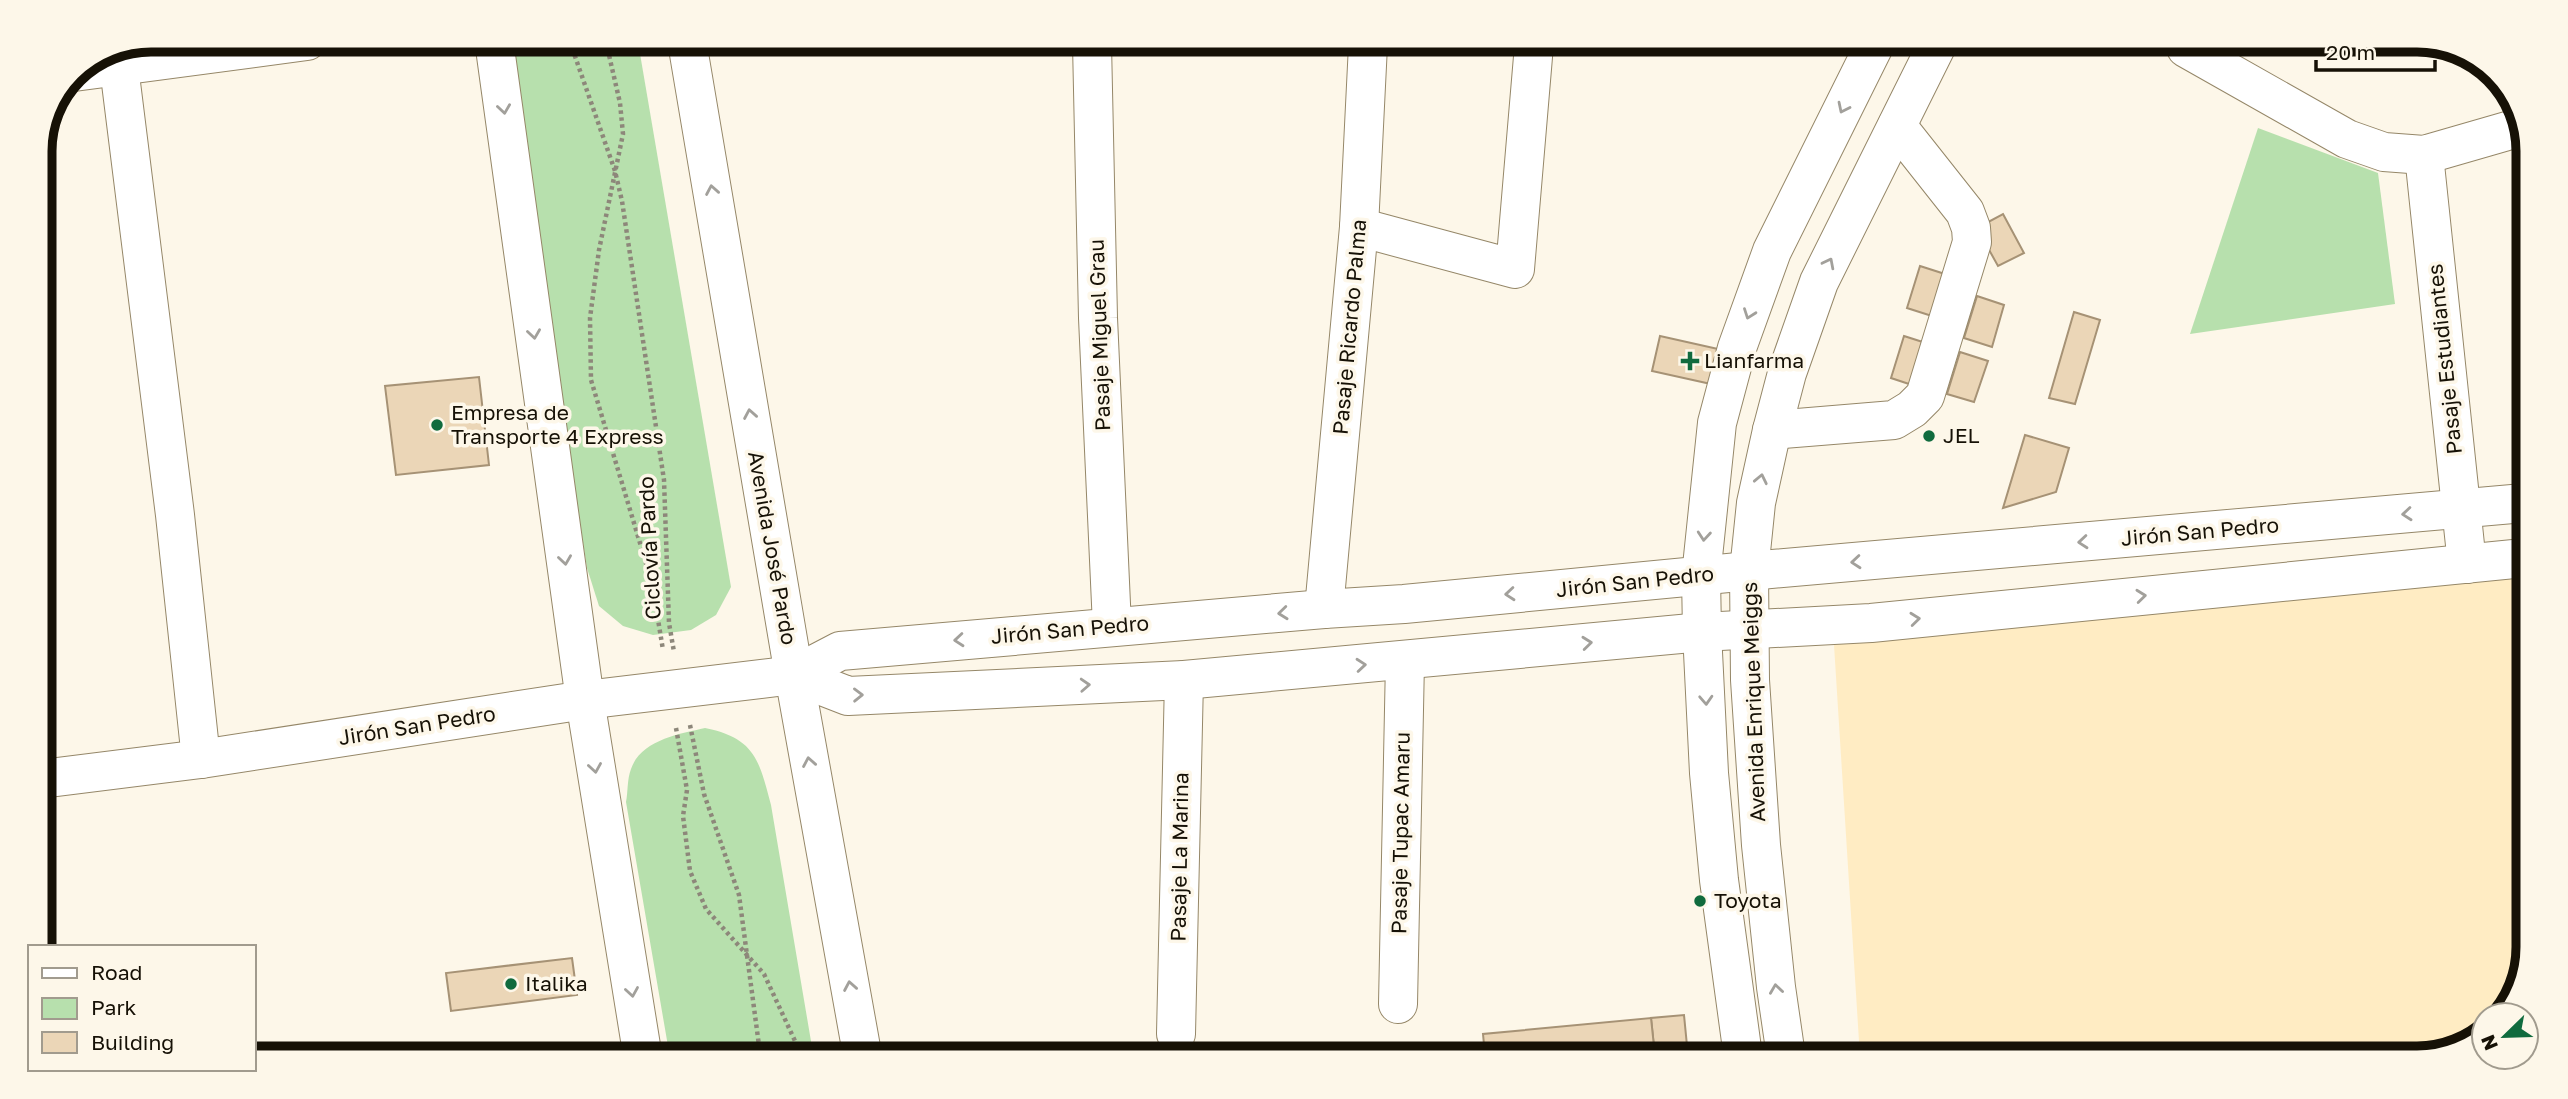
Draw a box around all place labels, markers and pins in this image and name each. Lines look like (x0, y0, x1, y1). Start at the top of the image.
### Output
place label: Lianfarma (1704, 347, 1804, 373)
marker: Lianfarma (1682, 353, 1698, 369)
place label: Empresa de Transporte 4 Express (451, 399, 664, 449)
marker: Empresa de Transporte 4 Express (429, 417, 445, 433)
place label: JEL (1943, 422, 1979, 448)
marker: JEL (1921, 428, 1937, 444)
place label: Toyota (1714, 887, 1782, 913)
marker: Toyota (1692, 893, 1708, 909)
place label: Italika (525, 970, 588, 996)
marker: Italika (503, 976, 519, 992)

